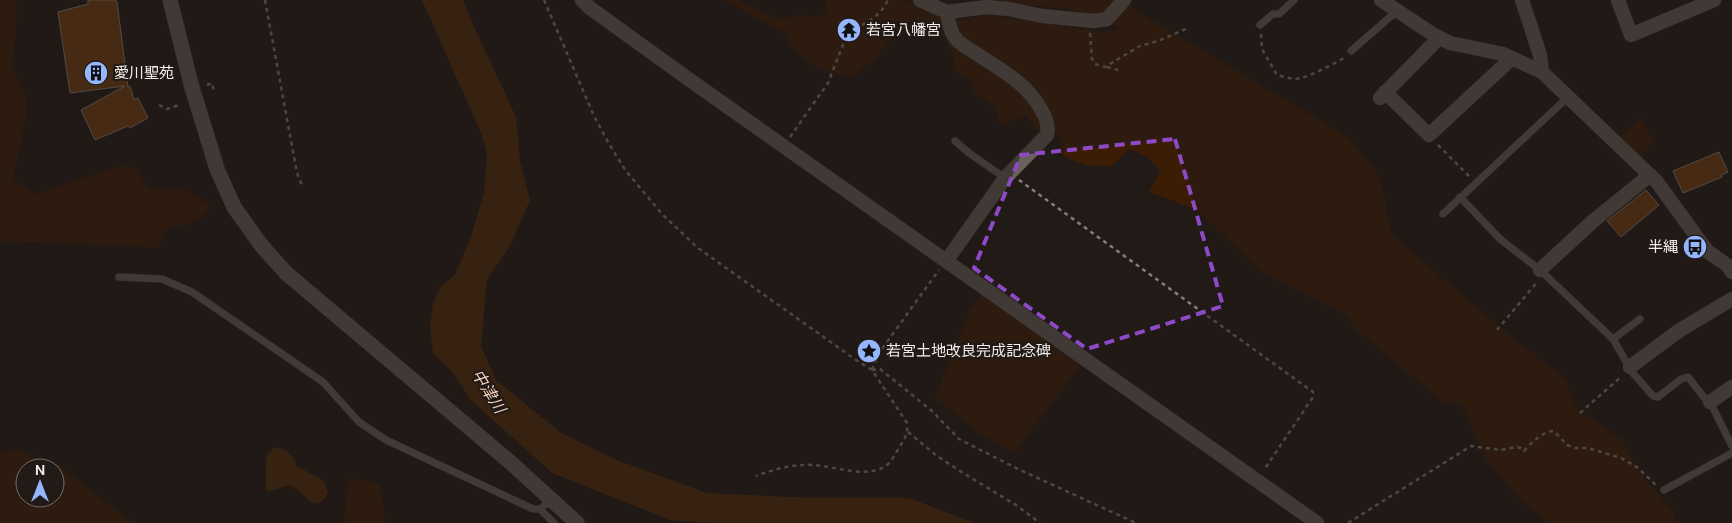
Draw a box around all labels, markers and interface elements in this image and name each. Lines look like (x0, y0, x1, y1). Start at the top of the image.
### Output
temple icon: 若宮八幡宮 (836, 17, 862, 43)
place label: 若宮八幡宮 (866, 20, 941, 40)
building icon: 愛川聖苑 (83, 60, 109, 86)
place label: 愛川聖苑 (114, 63, 174, 83)
bus stop icon: 半縄 (1682, 234, 1708, 260)
place label: 半縄 (1648, 237, 1678, 257)
place icon: 若宮土地改良完成記念碑 (856, 338, 882, 364)
place label: 若宮土地改良完成記念碑 (886, 341, 1051, 361)
water label: 中津川 (467, 365, 511, 419)
north arrow (15, 458, 65, 508)
text: N (35, 461, 45, 479)

